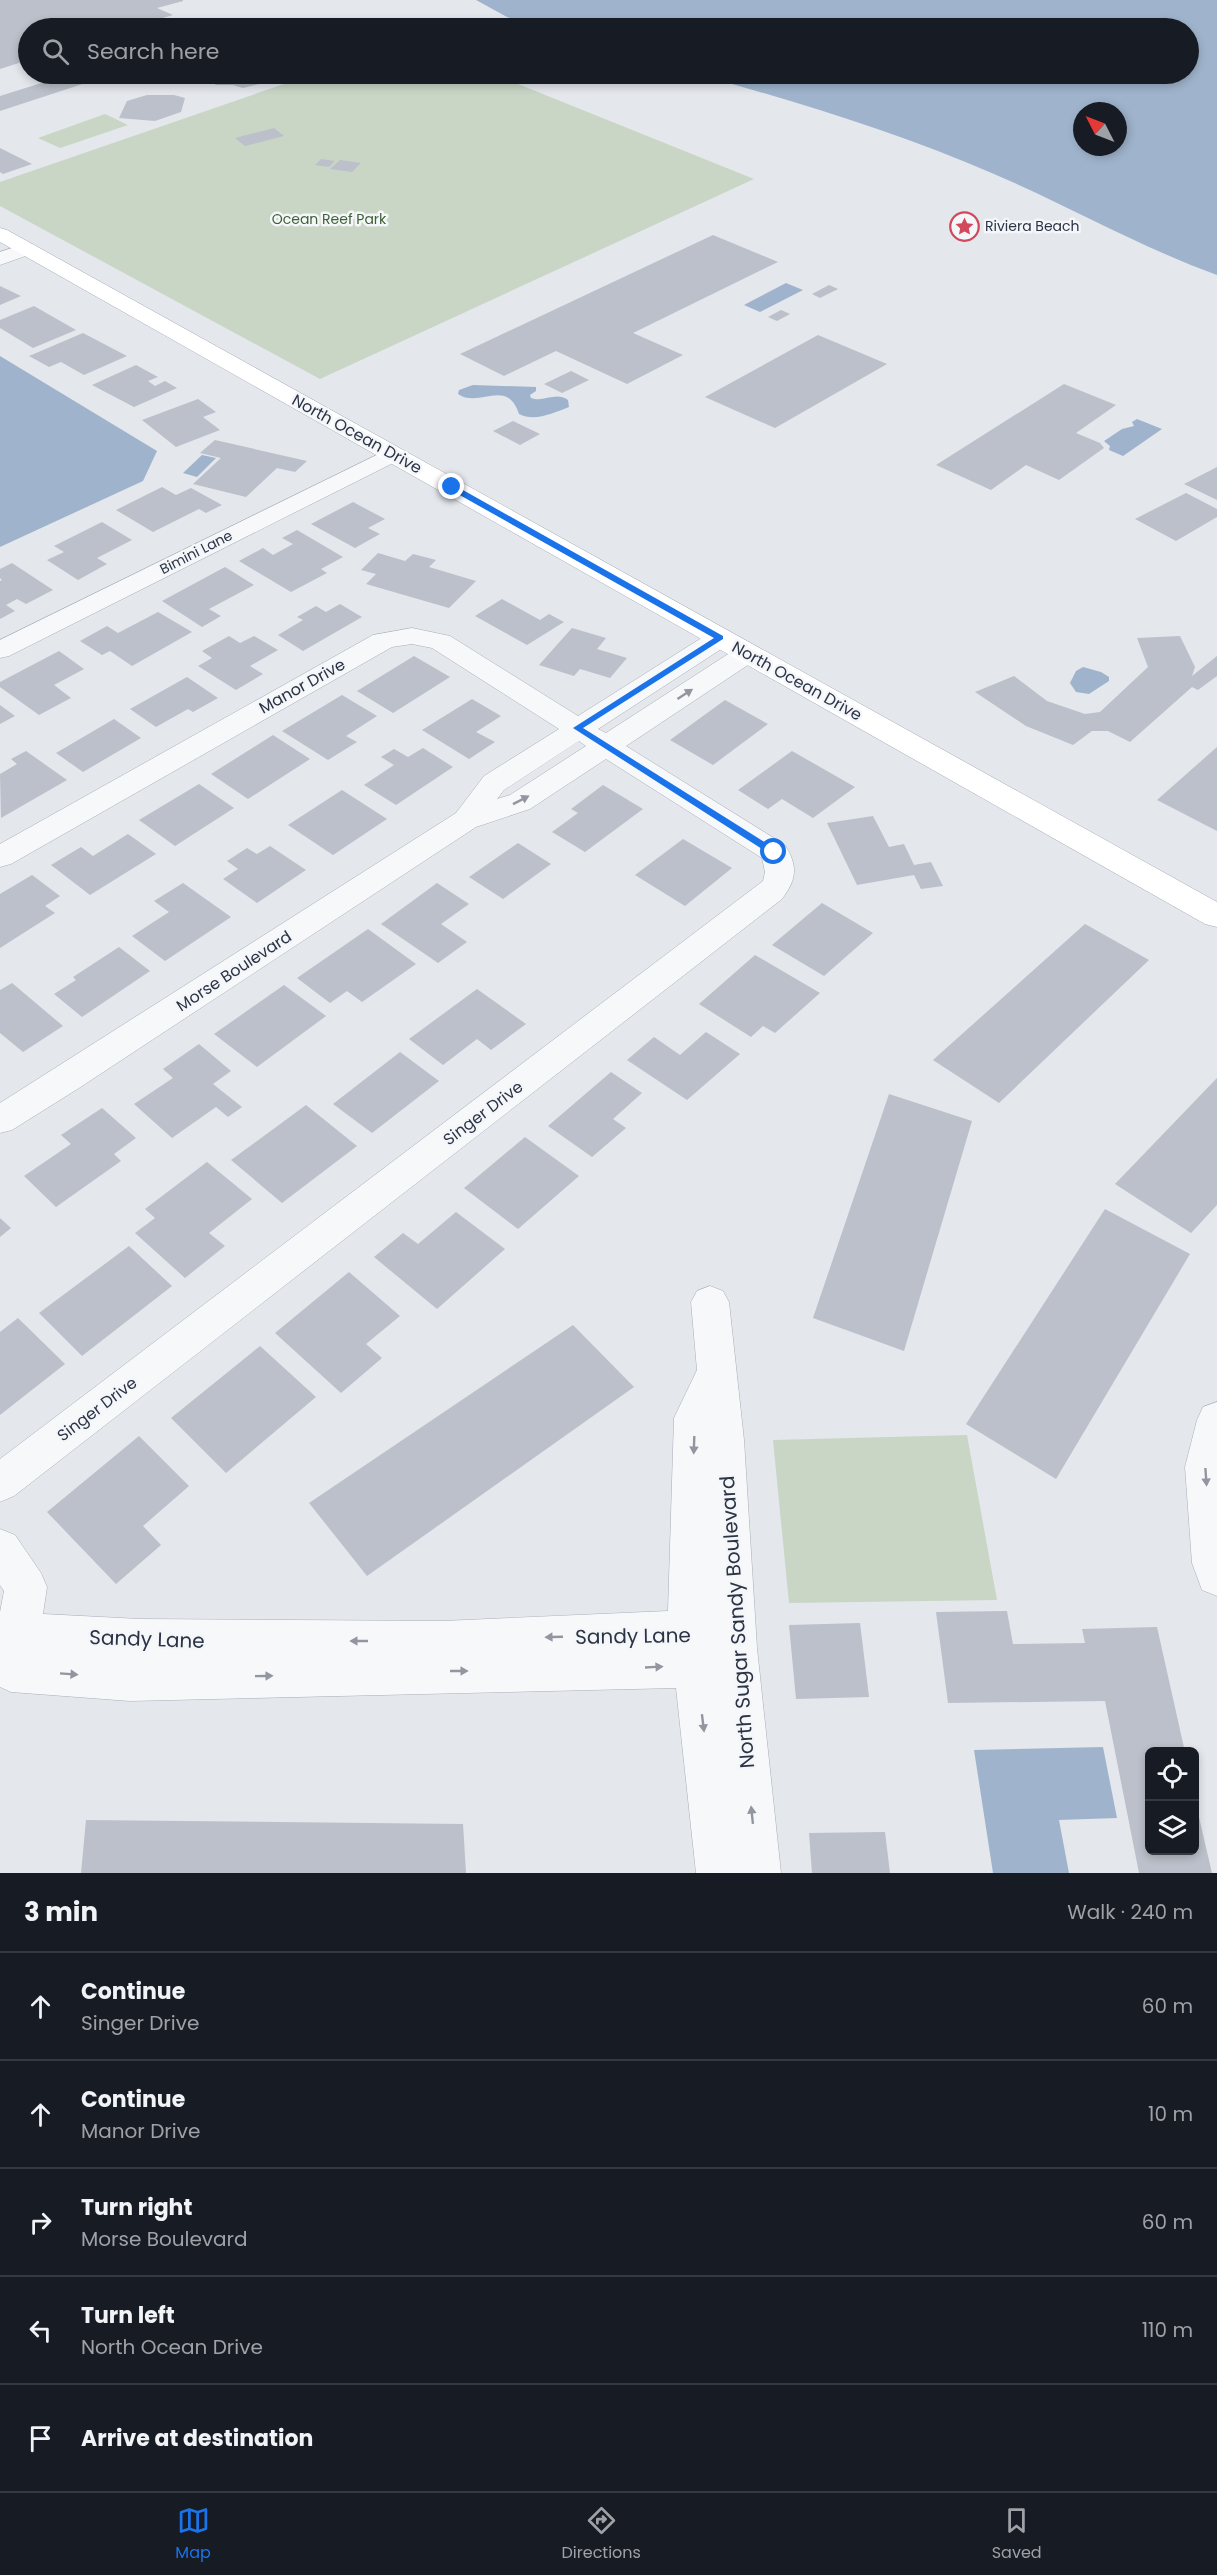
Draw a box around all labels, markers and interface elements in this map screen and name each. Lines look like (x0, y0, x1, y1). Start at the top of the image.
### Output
search box (18, 18, 1199, 84)
icon: search (39, 35, 72, 68)
text: Search here (87, 36, 220, 67)
north arrow (1073, 102, 1127, 156)
park label: Ocean Reef Park (272, 209, 387, 229)
place icon: Riviera Beach (948, 210, 980, 242)
place label: Riviera Beach (985, 216, 1080, 236)
street label: North Ocean Drive (288, 389, 426, 479)
route end (438, 473, 464, 499)
street label: Bimini Lane (156, 525, 236, 579)
street label: North Ocean Drive (728, 636, 866, 726)
street label: Manor Drive (255, 653, 349, 719)
one-way arrow (676, 689, 693, 700)
one-way arrow (512, 795, 529, 804)
route start (760, 838, 786, 864)
street label: Morse Boulevard (172, 925, 296, 1017)
street label: Singer Drive (438, 1075, 528, 1151)
street label: Singer Drive (52, 1371, 142, 1447)
one-way arrow (689, 1436, 698, 1455)
one-way arrow (1201, 1467, 1210, 1486)
street label: North Sugar Sandy Boulevard (713, 1475, 761, 1769)
street label: Sandy Lane (575, 1621, 691, 1651)
street label: Sandy Lane (89, 1623, 205, 1655)
one-way arrow (544, 1633, 563, 1642)
one-way arrow (349, 1636, 368, 1646)
one-way arrow (644, 1663, 663, 1672)
one-way arrow (449, 1666, 468, 1676)
one-way arrow (60, 1669, 79, 1679)
one-way arrow (254, 1671, 273, 1680)
one-way arrow (698, 1714, 707, 1733)
map controls (1145, 1747, 1199, 1855)
button: locate (1145, 1747, 1199, 1801)
button: layers (1145, 1801, 1199, 1855)
one-way arrow (747, 1805, 757, 1824)
text: 3 min (24, 1894, 98, 1930)
text: Walk · 240 m (1067, 1898, 1193, 1926)
text: Continue (81, 1976, 185, 2007)
icon: ahead (24, 1990, 57, 2023)
text: 60 m (1142, 1992, 1193, 2020)
text: Singer Drive (81, 2009, 199, 2037)
text: Continue (81, 2084, 185, 2115)
icon: ahead (24, 2098, 57, 2131)
text: 10 m (1148, 2100, 1193, 2128)
text: Manor Drive (81, 2117, 200, 2145)
text: Turn right (81, 2192, 192, 2223)
icon: right (24, 2206, 57, 2239)
text: 60 m (1142, 2208, 1193, 2236)
text: Morse Boulevard (81, 2225, 248, 2253)
text: Turn left (81, 2300, 175, 2331)
icon: left (24, 2314, 57, 2347)
text: 110 m (1142, 2316, 1193, 2344)
text: North Ocean Drive (81, 2333, 263, 2361)
icon: arrive (24, 2422, 57, 2455)
text: Arrive at destination (81, 2423, 313, 2454)
tab: Map (175, 2504, 211, 2565)
tab: Directions (562, 2504, 641, 2565)
tab: Saved (992, 2504, 1042, 2565)

